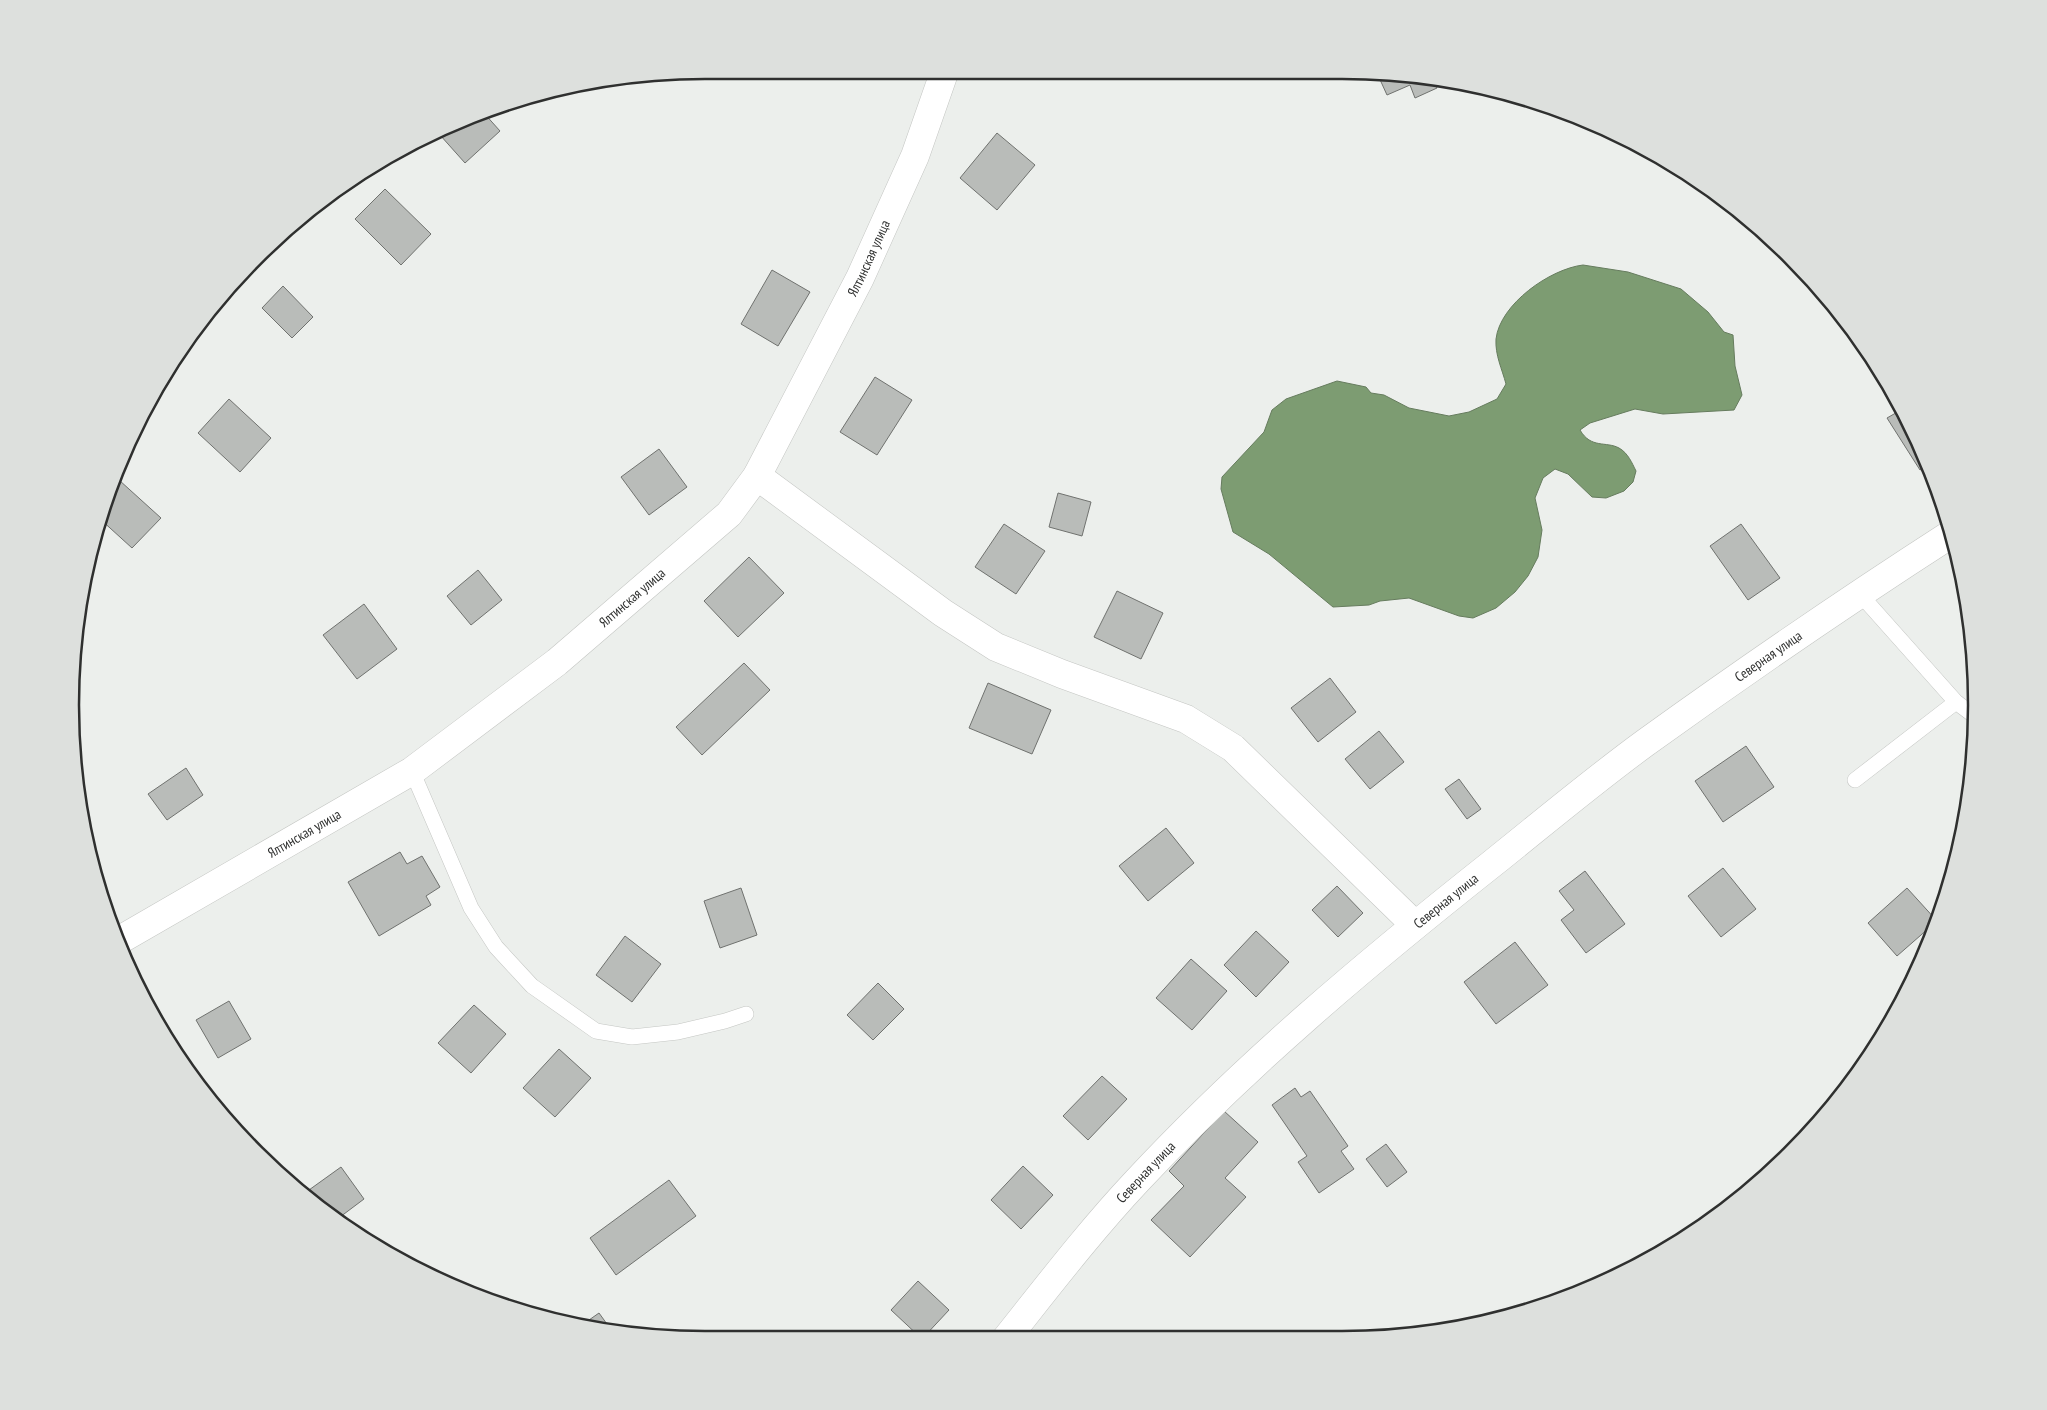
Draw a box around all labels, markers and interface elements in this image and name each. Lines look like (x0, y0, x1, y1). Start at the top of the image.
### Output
street label: Ялтинская улица (843, 217, 894, 299)
street label: Ялтинская улица (595, 564, 669, 631)
street label: Северная улица (1731, 627, 1806, 686)
street label: Ялтинская улица (264, 805, 344, 862)
street label: Северная улица (1410, 869, 1482, 932)
street label: Северная улица (1112, 1138, 1179, 1207)

